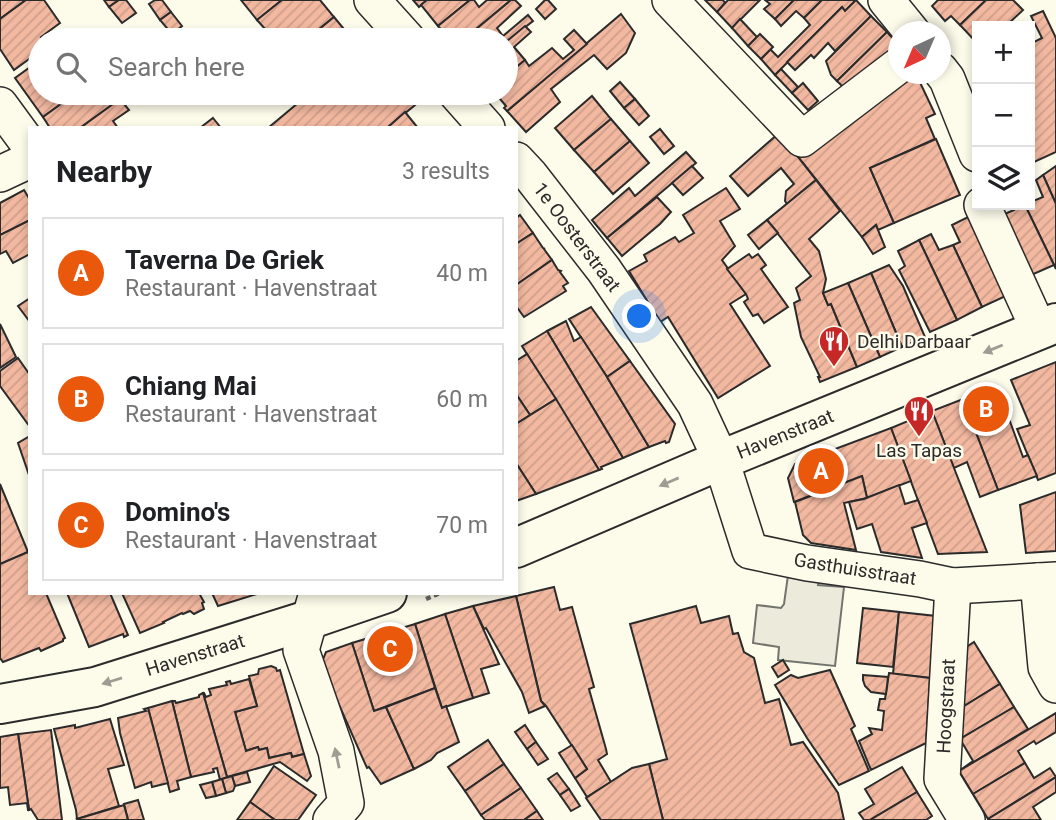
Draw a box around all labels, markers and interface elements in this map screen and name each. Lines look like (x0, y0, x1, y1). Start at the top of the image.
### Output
north arrow (888, 21, 951, 84)
map controls (972, 21, 1035, 210)
button: + (972, 21, 1035, 84)
search box (28, 28, 518, 105)
icon: search (52, 48, 90, 86)
text: Search here (108, 52, 245, 82)
button: − (972, 84, 1035, 147)
button: layers (972, 147, 1035, 210)
text: Nearby (56, 154, 152, 189)
text: 3 results (402, 158, 490, 185)
street label: 1e Oosterstraat (528, 178, 626, 296)
text: Taverna De Griek (125, 245, 324, 275)
text: A (73, 260, 89, 287)
text: 40 m (436, 260, 488, 287)
text: Restaurant · Havenstraat (125, 275, 377, 302)
your location (622, 299, 656, 333)
restaurant icon: Delhi Darbaar (817, 324, 851, 368)
place label: Delhi Darbaar (857, 330, 972, 353)
one-way arrow (983, 343, 1003, 355)
text: Chiang Mai (125, 371, 257, 401)
pin: B (963, 383, 1009, 435)
text: B (74, 386, 88, 413)
text: 60 m (436, 386, 488, 413)
restaurant icon: Las Tapas (902, 394, 936, 438)
text: Restaurant · Havenstraat (125, 401, 377, 428)
street label: Havenstraat (733, 404, 837, 464)
place label: Las Tapas (876, 439, 962, 462)
pin: A (798, 445, 844, 497)
one-way arrow (659, 477, 680, 488)
text: Domino's (125, 497, 230, 527)
text: C (73, 512, 89, 539)
text: 70 m (436, 512, 488, 539)
text: Restaurant · Havenstraat (125, 527, 377, 554)
street label: Gasthuisstraat (792, 548, 918, 590)
pin: C (367, 623, 413, 675)
street label: Havenstraat (143, 629, 247, 681)
street label: Hoogstraat (932, 658, 960, 754)
one-way arrow (102, 677, 123, 687)
one-way arrow (331, 747, 342, 769)

